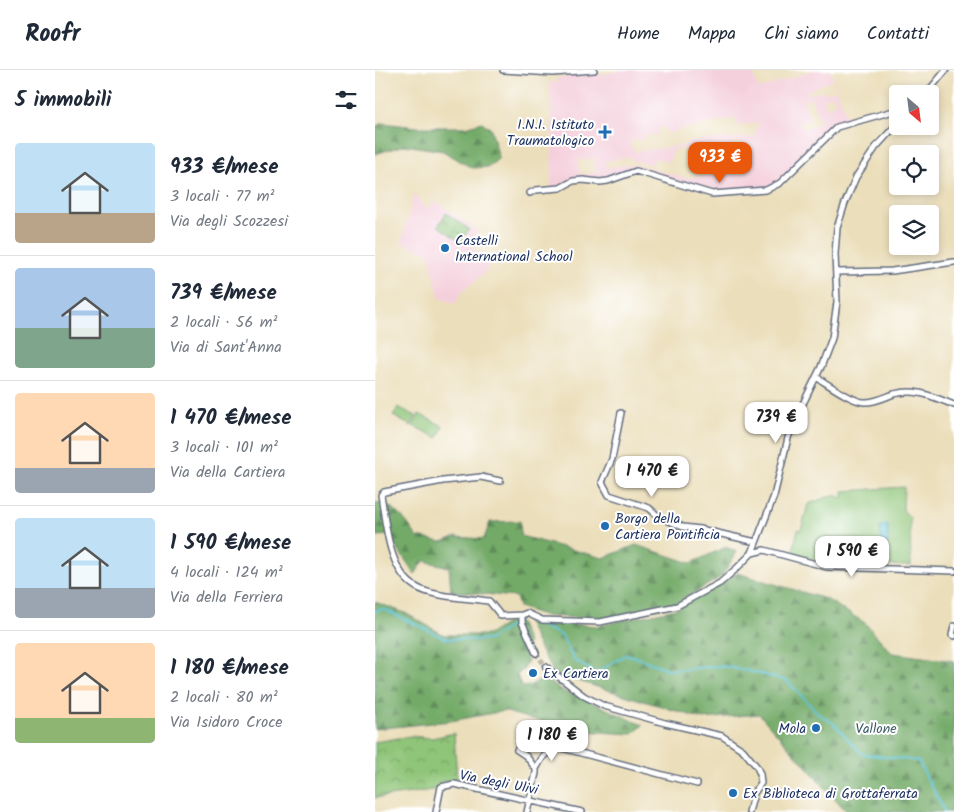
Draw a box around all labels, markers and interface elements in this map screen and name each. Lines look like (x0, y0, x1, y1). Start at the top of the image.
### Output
text: Roofr (25, 15, 80, 54)
text: Home (617, 20, 660, 49)
text: Mappa (688, 20, 736, 49)
text: Chi siamo (764, 20, 839, 49)
text: Contatti (867, 20, 929, 49)
text: 5 immobili (15, 84, 112, 117)
north arrow (889, 85, 939, 135)
map controls (889, 85, 939, 255)
icon: filters (332, 86, 360, 114)
place label: I.N.I. Istituto Traumatologico (507, 114, 594, 152)
marker: I.N.I. Istituto Traumatologico (598, 125, 612, 139)
pin: 933 € (685, 142, 755, 184)
text: 933 € (699, 145, 741, 170)
button: locate (889, 145, 939, 195)
text: 933 €/mese (170, 151, 278, 184)
icon: home (55, 163, 115, 223)
text: 3 locali · 77 m² (170, 184, 275, 209)
button: layers (889, 205, 939, 255)
text: Via degli Scozzesi (170, 209, 288, 234)
place label: Castelli International School (455, 230, 573, 268)
marker: Castelli International School (439, 242, 451, 254)
text: 739 €/mese (170, 277, 277, 310)
icon: home (55, 288, 115, 348)
text: 2 locali · 56 m² (170, 310, 277, 335)
text: Via di Sant'Anna (170, 335, 282, 360)
text: 1 470 €/mese (170, 402, 291, 435)
pin: 739 € (741, 402, 811, 444)
text: 739 € (756, 405, 796, 430)
icon: home (55, 413, 115, 473)
text: 3 locali · 101 m² (170, 435, 278, 460)
pin: 1 470 € (606, 456, 698, 498)
text: 1 470 € (626, 459, 678, 484)
text: Via della Cartiera (170, 460, 286, 485)
place label: Borgo della Cartiera Pontificia (615, 508, 720, 546)
marker: Borgo della Cartiera Pontificia (599, 520, 611, 532)
text: 1 590 €/mese (170, 527, 291, 560)
pin: 1 590 € (806, 536, 898, 578)
icon: home (55, 538, 115, 598)
text: 1 590 € (826, 539, 878, 564)
text: 4 locali · 124 m² (170, 560, 283, 585)
text: Via della Ferriera (170, 585, 283, 610)
text: 1 180 €/mese (170, 652, 289, 685)
icon: home (55, 663, 115, 723)
place label: Ex Cartiera (543, 663, 609, 685)
marker: Ex Cartiera (527, 667, 539, 679)
text: 2 locali · 80 m² (170, 685, 278, 710)
text: Via Isidoro Croce (170, 710, 282, 735)
place label: Mola (779, 718, 806, 740)
park label: Vallone (856, 718, 897, 740)
pin: 1 180 € (506, 720, 598, 762)
marker: Mola (810, 722, 822, 734)
text: 1 180 € (527, 723, 577, 748)
street label: Via degli Ulivi (458, 765, 541, 802)
place label: Ex Biblioteca di Grottaferrata (743, 783, 918, 805)
marker: Ex Biblioteca di Grottaferrata (727, 787, 739, 799)

